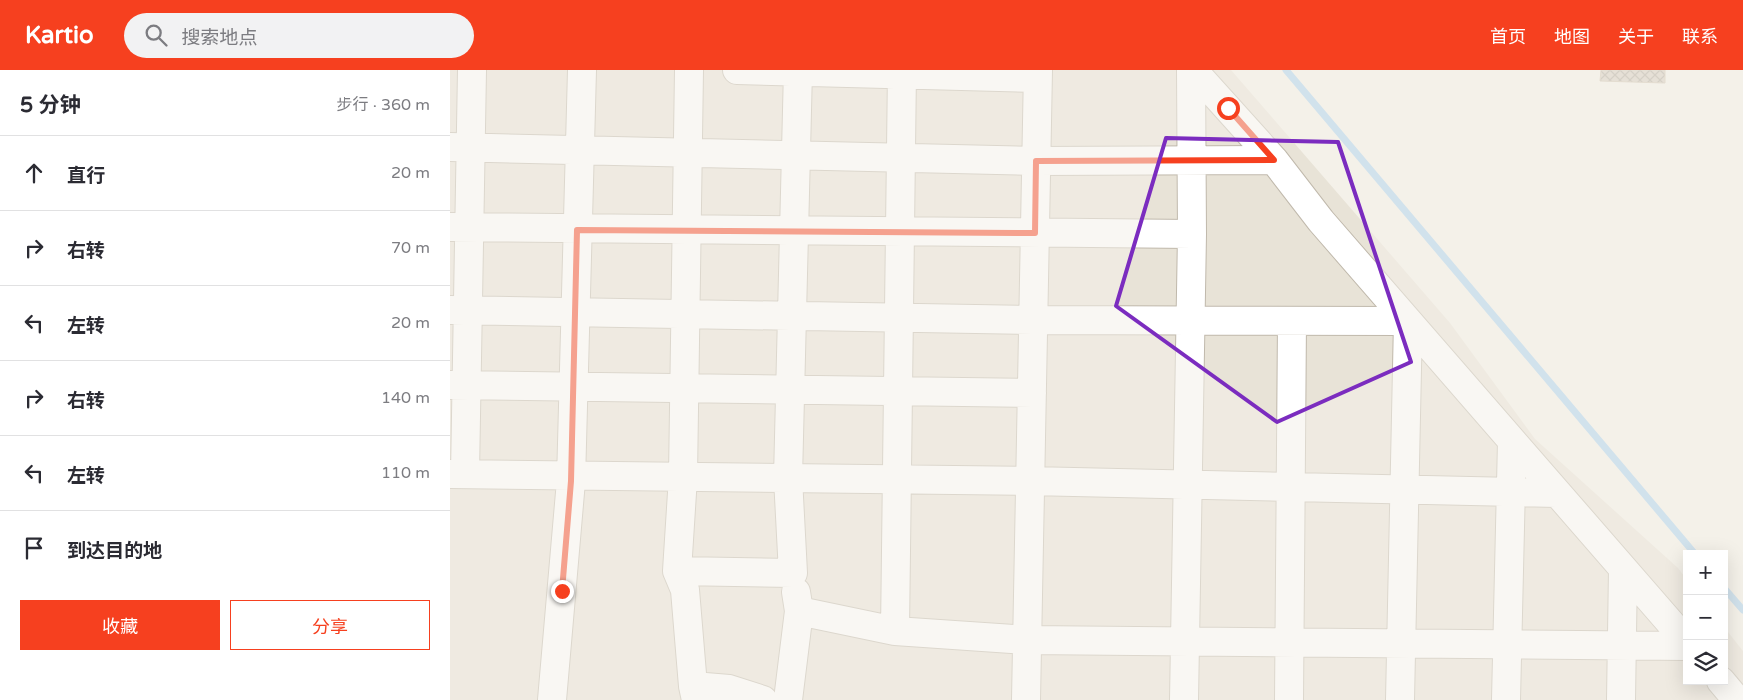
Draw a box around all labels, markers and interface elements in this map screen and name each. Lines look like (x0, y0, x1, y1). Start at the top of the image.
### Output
search box (124, 13, 474, 58)
text: Kartio (25, 21, 94, 50)
icon: search (142, 21, 170, 49)
text: 首页 (1490, 26, 1526, 48)
text: 地图 (1554, 26, 1590, 48)
text: 关于 (1618, 26, 1654, 48)
text: 联系 (1682, 26, 1718, 48)
text: 搜索地点 (182, 27, 258, 49)
text: 5 分钟 (20, 93, 81, 118)
text: 步行 · 360 m (337, 95, 430, 115)
route start (1217, 97, 1240, 120)
icon: ahead (20, 159, 48, 187)
text: 20 m (391, 163, 430, 183)
text: 直行 (67, 165, 105, 187)
icon: right (20, 234, 48, 262)
text: 70 m (391, 238, 430, 258)
text: 右转 (67, 240, 105, 262)
icon: left (20, 309, 48, 337)
text: 20 m (391, 313, 430, 333)
text: 左转 (67, 315, 105, 337)
icon: right (20, 384, 48, 412)
text: 140 m (381, 388, 430, 408)
text: 右转 (67, 390, 105, 412)
icon: left (20, 459, 48, 487)
text: 110 m (381, 463, 430, 483)
text: 左转 (67, 465, 105, 487)
icon: arrive (20, 534, 48, 562)
text: 到达目的地 (67, 540, 162, 562)
map controls (1683, 550, 1728, 685)
button: + (1683, 550, 1728, 595)
route end (551, 580, 574, 603)
button: − (1683, 595, 1728, 640)
button: 收藏 (20, 600, 220, 650)
button: 分享 (230, 600, 430, 650)
button: layers (1683, 640, 1728, 685)

